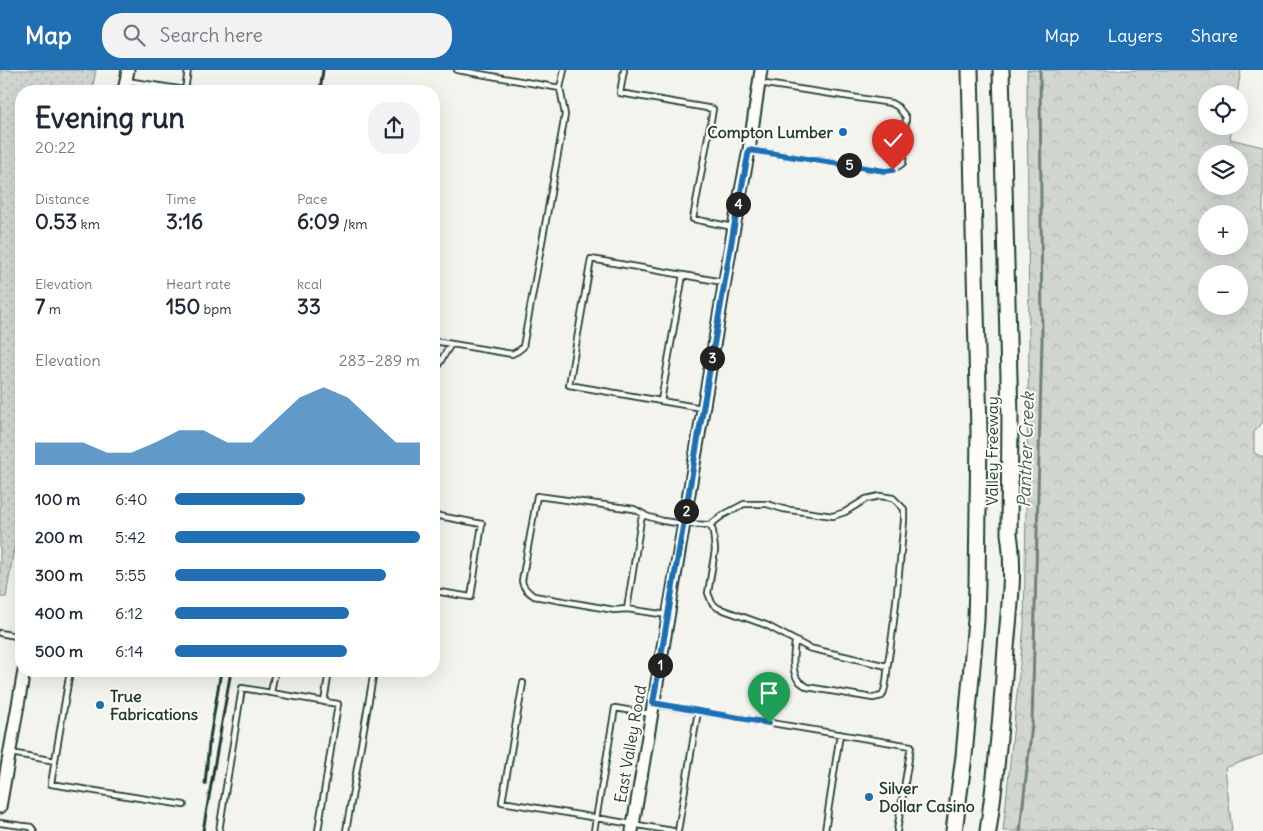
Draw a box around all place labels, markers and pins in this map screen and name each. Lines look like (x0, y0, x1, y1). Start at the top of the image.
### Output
pin (872, 119, 914, 170)
place label: Compton Lumber (707, 122, 833, 143)
marker: Compton Lumber (837, 126, 849, 138)
pin: 5 (836, 152, 862, 178)
pin: 4 (726, 192, 750, 216)
pin: 3 (700, 346, 724, 370)
pin: 2 (674, 498, 698, 524)
pin: 1 (648, 652, 672, 678)
pin (748, 672, 790, 723)
place label: True Fabrications (110, 686, 198, 724)
marker: True Fabrications (94, 699, 106, 711)
place label: Silver Dollar Casino (879, 778, 975, 816)
marker: Silver Dollar Casino (863, 791, 875, 803)

